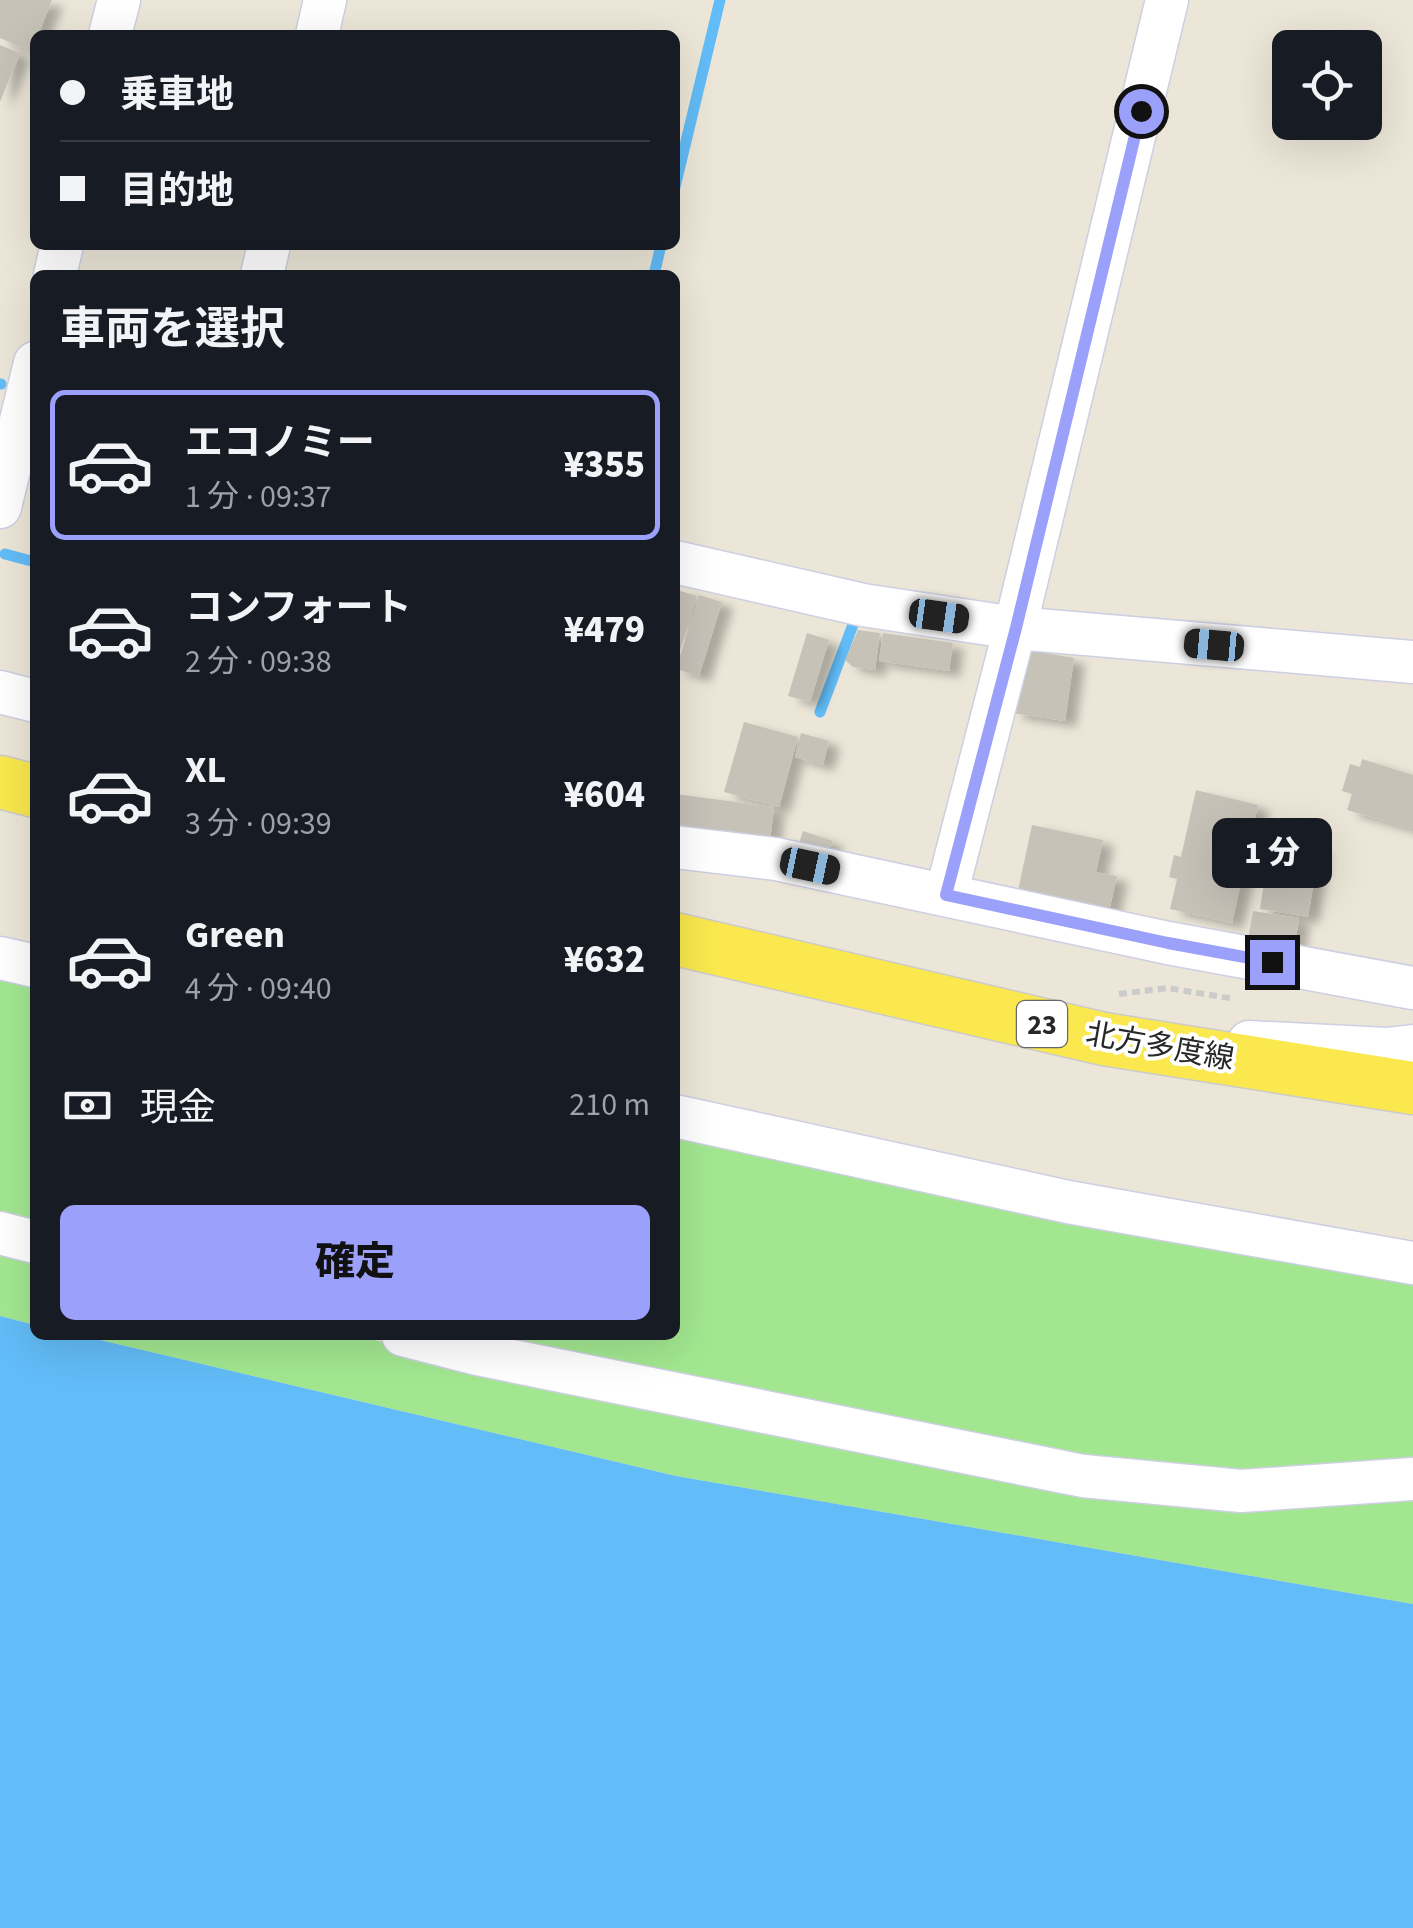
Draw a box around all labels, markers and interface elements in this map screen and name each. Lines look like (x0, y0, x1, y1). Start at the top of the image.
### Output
map controls (1272, 30, 1382, 140)
button: locate (1272, 30, 1382, 140)
text: 乗車地 (120, 68, 234, 122)
route start (1119, 89, 1164, 134)
text: 目的地 (120, 164, 234, 218)
text: 車両を選択 (60, 298, 285, 362)
text: エコノミー (185, 416, 375, 470)
icon: car (65, 420, 155, 510)
text: ¥355 (564, 438, 645, 492)
text: 1 分 · 09:37 (185, 474, 332, 520)
text: コンフォート (185, 581, 412, 635)
icon: car (65, 585, 155, 675)
car (907, 597, 971, 635)
text: ¥479 (564, 603, 645, 657)
car (1183, 627, 1245, 663)
text: 2 分 · 09:38 (185, 639, 332, 685)
text: XL (185, 743, 226, 797)
icon: car (65, 750, 155, 840)
text: ¥604 (564, 768, 645, 822)
text: 3 分 · 09:39 (185, 801, 332, 847)
callout: 1 分 (1212, 817, 1332, 887)
text: 1 分 (1244, 830, 1300, 876)
car (778, 845, 842, 887)
text: Green (185, 908, 285, 962)
icon: car (65, 915, 155, 1005)
text: ¥632 (564, 933, 645, 987)
route end (1250, 940, 1295, 985)
text: 4 分 · 09:40 (185, 966, 332, 1012)
road number: 23 (1017, 1001, 1067, 1047)
street label: 北方多度線 (1082, 1012, 1238, 1081)
icon: cash (60, 1078, 115, 1133)
text: 現金 (140, 1081, 216, 1135)
text: 210 m (569, 1082, 650, 1128)
button: 確定 (60, 1205, 650, 1320)

